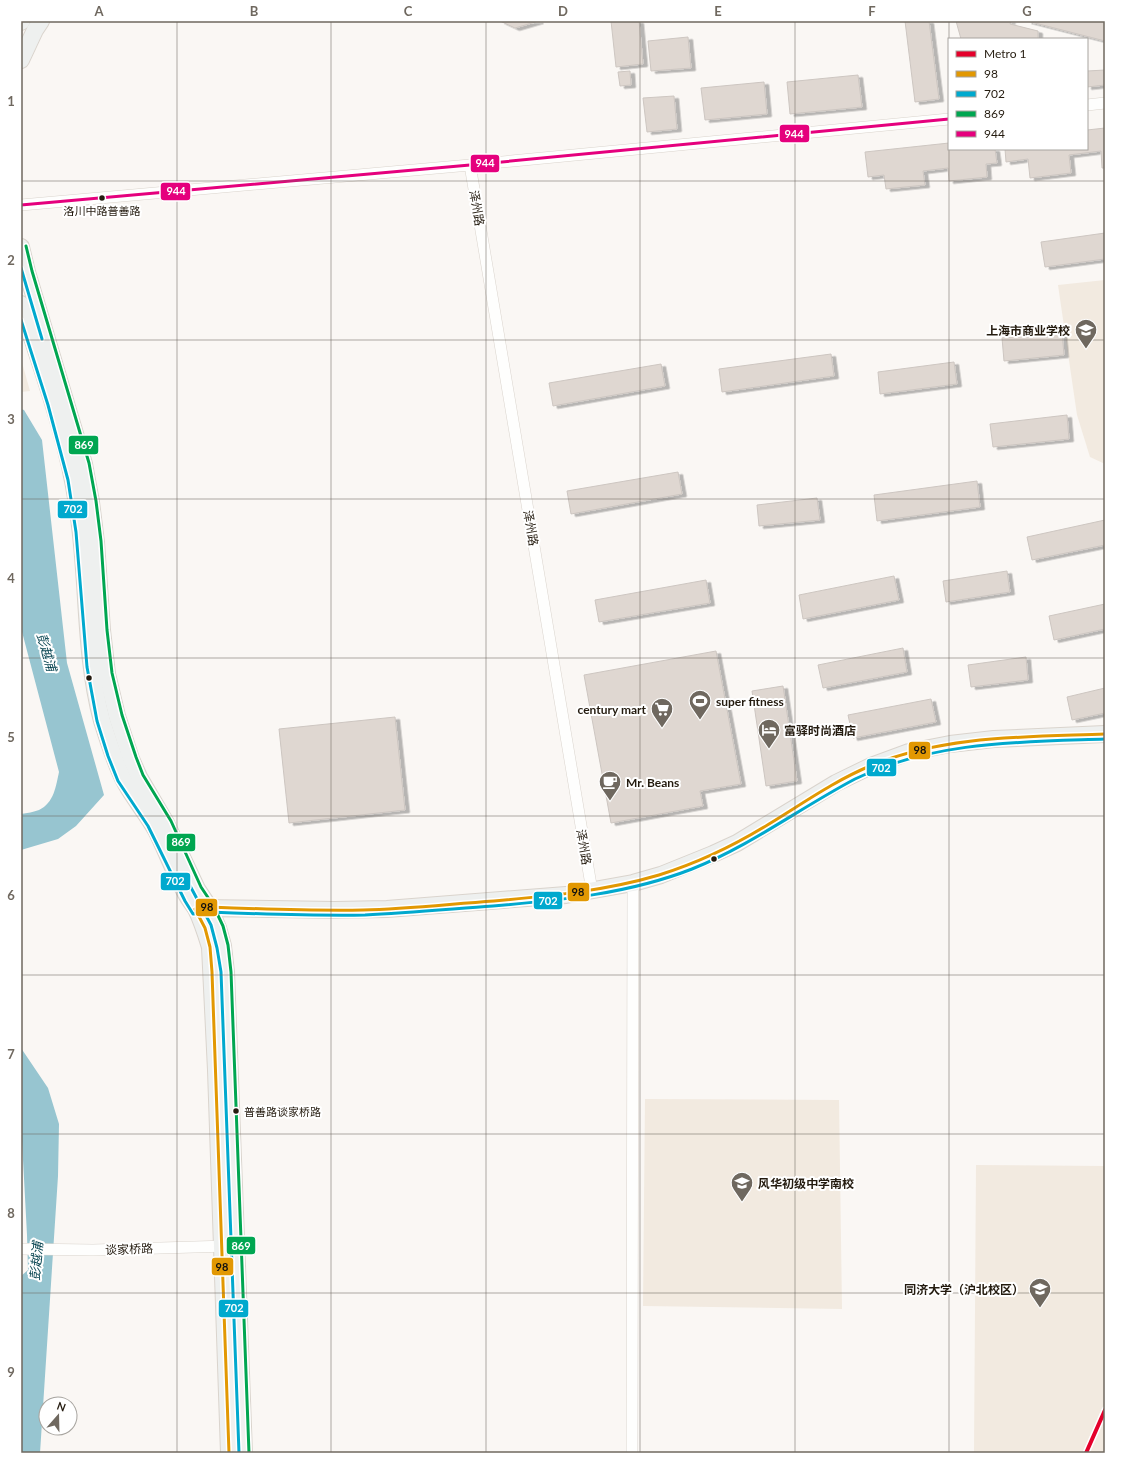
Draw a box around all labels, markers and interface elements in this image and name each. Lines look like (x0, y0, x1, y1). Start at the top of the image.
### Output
text: A (93, 3, 104, 19)
text: B (250, 3, 259, 19)
text: C (404, 3, 413, 19)
text: D (558, 3, 568, 19)
text: E (714, 3, 722, 19)
text: F (868, 3, 876, 19)
text: G (1022, 3, 1032, 19)
legend (948, 38, 1088, 150)
text: Metro 1 (984, 46, 1027, 61)
text: 98 (984, 66, 998, 81)
text: 702 (984, 86, 1005, 101)
text: 1 (7, 93, 15, 109)
text: 869 (984, 106, 1005, 121)
line badge: 944 (779, 124, 810, 143)
text: 944 (984, 126, 1005, 141)
text: 944 (784, 127, 804, 140)
line badge: 944 (470, 154, 500, 173)
text: 944 (475, 156, 495, 169)
line badge: 944 (160, 182, 191, 201)
text: 944 (166, 184, 186, 197)
street label: 泽州路 (466, 189, 488, 227)
marker: 洛川中路普善路 (97, 193, 107, 203)
place label: 洛川中路普善路 (64, 204, 141, 217)
text: 2 (7, 252, 15, 268)
school or university icon: 上海市商业学校 (1073, 317, 1099, 350)
place label: 上海市商业学校 (986, 323, 1070, 338)
text: 3 (7, 411, 15, 427)
line badge: 869 (68, 435, 99, 455)
text: 869 (74, 438, 94, 451)
line badge: 702 (57, 500, 88, 519)
text: 702 (63, 502, 83, 515)
street label: 泽州路 (520, 509, 542, 547)
text: 4 (7, 570, 15, 586)
water label: 彭越浦 (34, 631, 61, 675)
unlabelled marker (84, 673, 94, 683)
sports icon: super fitness (687, 688, 713, 721)
place label: super fitness (716, 694, 784, 709)
supermarket icon: century mart (649, 696, 675, 729)
place label: century mart (577, 702, 647, 717)
hotel icon: 富驿时尚酒店 (756, 717, 782, 750)
place label: 富驿时尚酒店 (784, 723, 856, 738)
text: 5 (7, 729, 15, 745)
line badge: 98 (908, 741, 931, 760)
text: 98 (914, 743, 926, 756)
line badge: 702 (866, 758, 897, 777)
text: 702 (871, 761, 891, 774)
cafe icon: Mr. Beans (597, 769, 623, 802)
place label: Mr. Beans (626, 775, 679, 790)
street label: 泽州路 (573, 828, 595, 866)
line badge: 869 (166, 833, 196, 852)
text: 869 (171, 835, 191, 848)
unlabelled marker (709, 854, 719, 864)
line badge: 702 (160, 872, 191, 891)
text: 702 (165, 874, 185, 887)
line badge: 98 (567, 882, 590, 902)
text: 98 (572, 885, 584, 898)
text: 6 (7, 887, 15, 903)
line badge: 702 (533, 891, 563, 910)
text: 702 (538, 894, 558, 907)
line badge: 98 (195, 898, 218, 917)
text: 98 (201, 900, 213, 913)
text: 7 (7, 1046, 15, 1062)
place label: 普善路谈家桥路 (244, 1105, 321, 1118)
marker: 普善路谈家桥路 (231, 1106, 241, 1116)
school or university icon: 风华初级中学南校 (729, 1170, 755, 1203)
place label: 风华初级中学南校 (758, 1176, 854, 1191)
text: 8 (7, 1205, 15, 1221)
line badge: 869 (226, 1236, 256, 1255)
water label: 彭越浦 (26, 1239, 46, 1281)
text: 869 (231, 1239, 251, 1252)
street label: 谈家桥路 (105, 1241, 153, 1257)
line badge: 98 (211, 1257, 234, 1276)
text: 98 (216, 1260, 228, 1273)
school or university icon: 同济大学（沪北校区） (1027, 1276, 1053, 1309)
place label: 同济大学（沪北校区） (904, 1282, 1024, 1297)
line badge: 702 (218, 1299, 249, 1318)
text: 702 (224, 1301, 244, 1314)
text: 9 (7, 1364, 15, 1380)
north arrow (38, 1396, 78, 1436)
text: N (55, 1399, 68, 1414)

